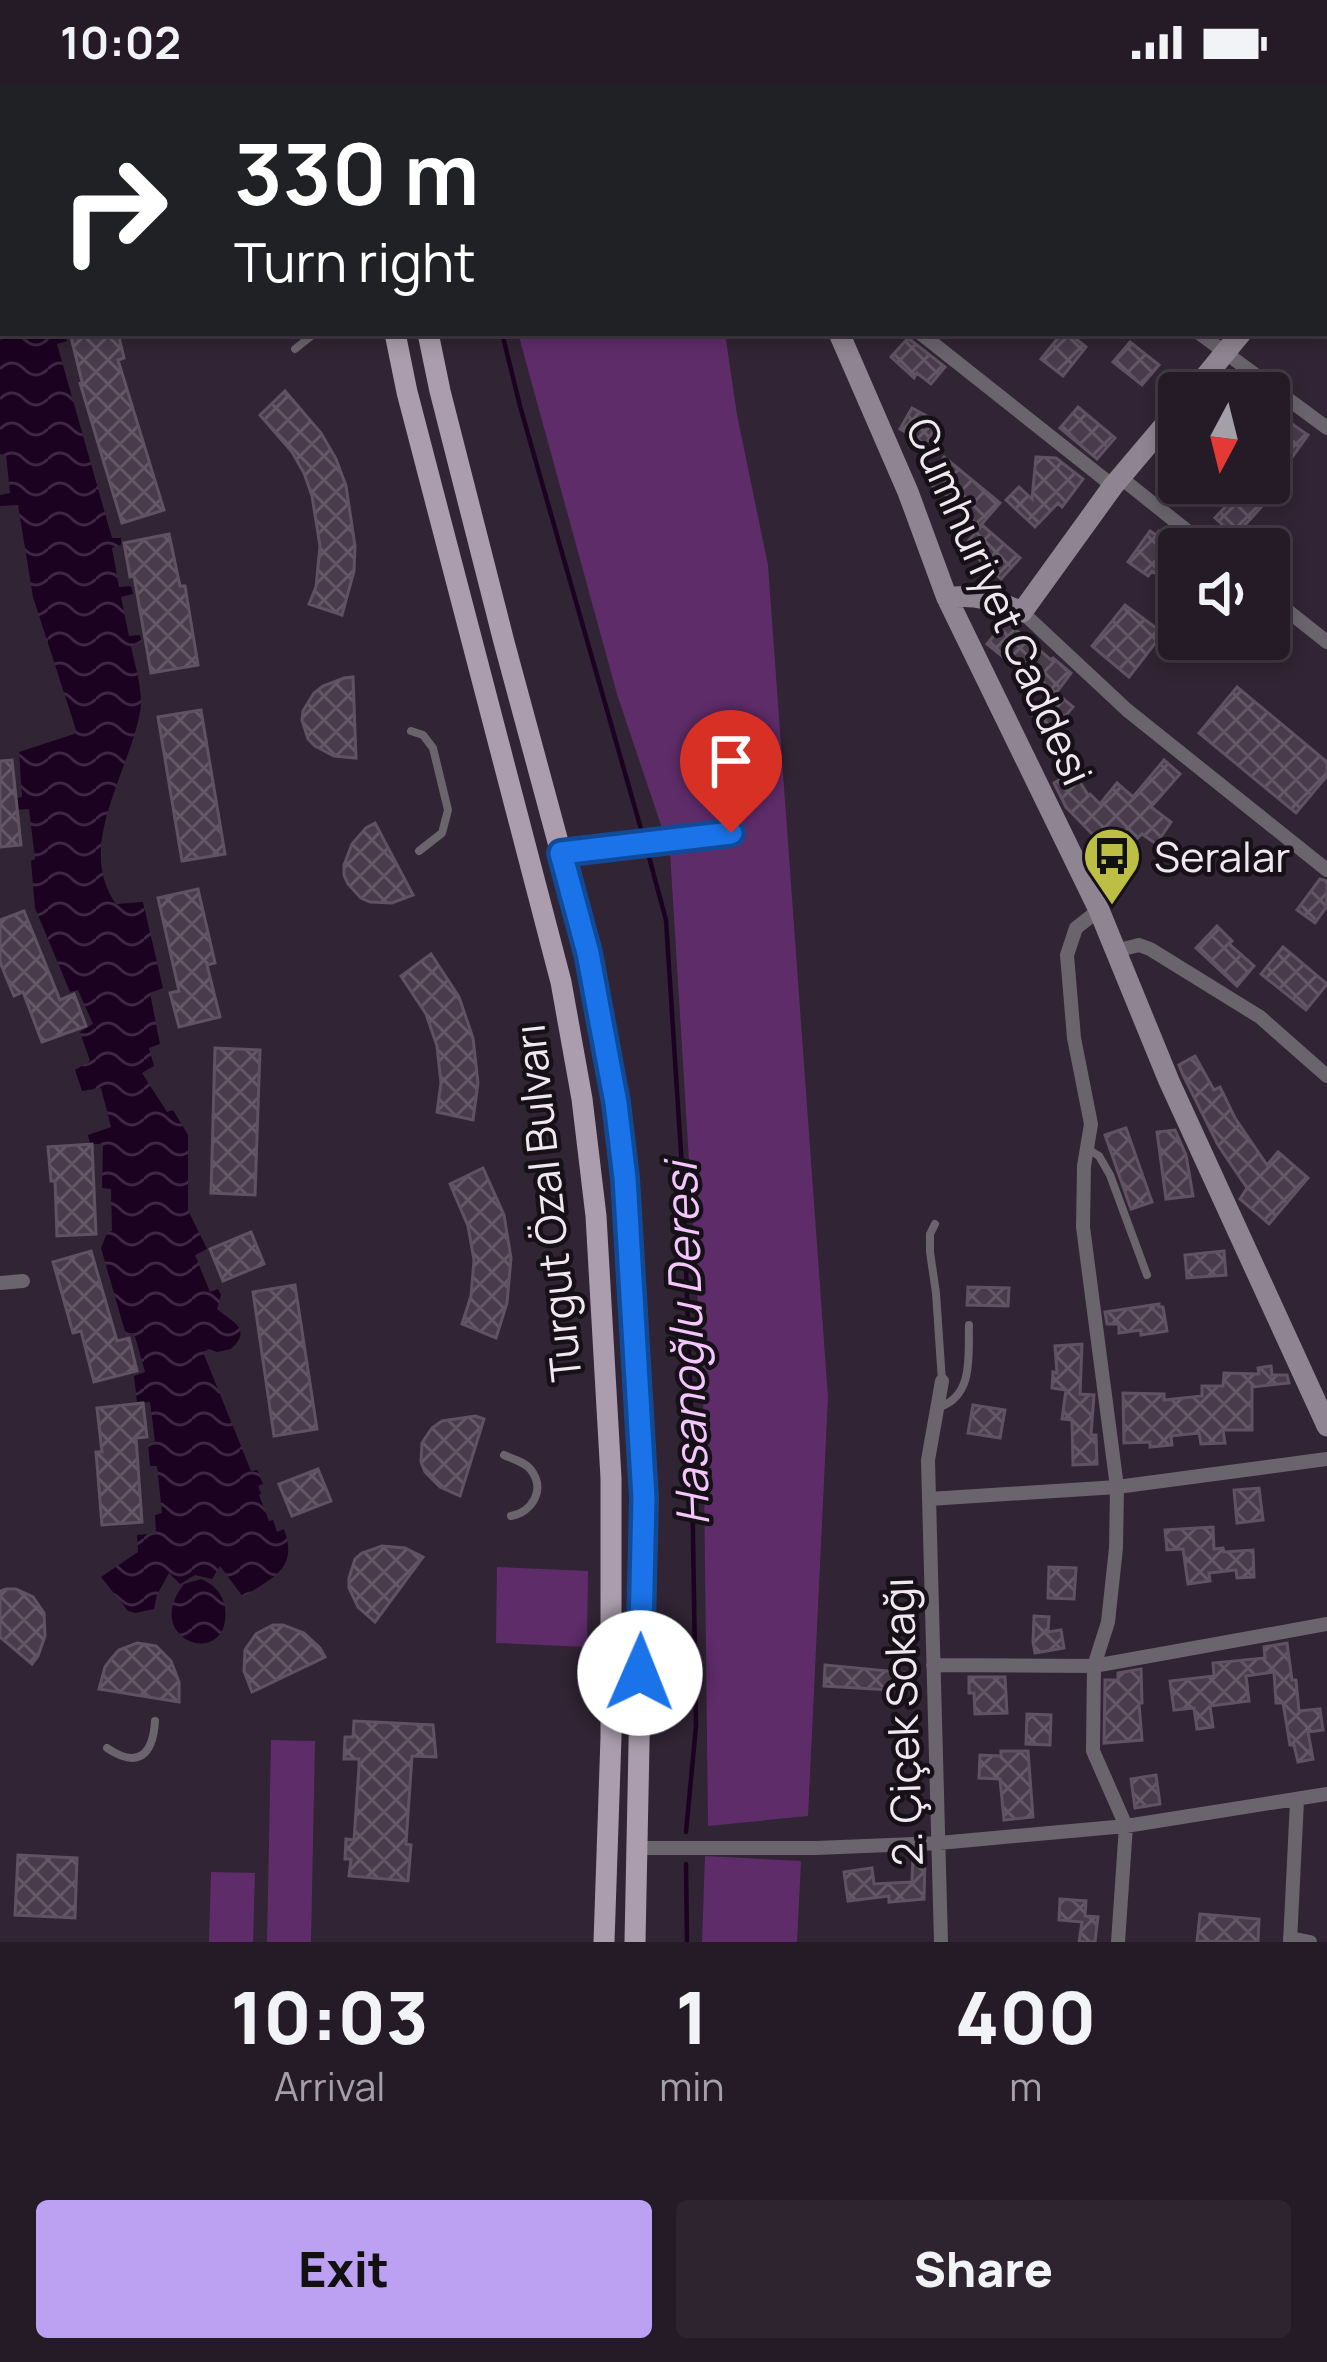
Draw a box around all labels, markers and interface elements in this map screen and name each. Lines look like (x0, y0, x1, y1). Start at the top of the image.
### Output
text: 10:02 (60, 11, 181, 73)
text: 330 m (234, 115, 479, 230)
icon: right (36, 132, 192, 288)
text: Turn right (234, 224, 476, 298)
north arrow (1158, 372, 1290, 504)
map controls (1158, 372, 1290, 660)
street label: Cumhuriyet Caddesi (893, 408, 1107, 794)
button: sound (1158, 528, 1290, 660)
pin (680, 710, 782, 833)
icon: arrive (698, 728, 764, 794)
bus stop icon: Seralar (1081, 825, 1143, 907)
place label: Seralar (1154, 827, 1290, 885)
street label: Turgut Özal Bulvarı (499, 1021, 595, 1385)
water label: Hasanoğlu Deresi (648, 1156, 723, 1527)
street label: 2. Çiçek Sokağı (868, 1577, 936, 1867)
position arrow (577, 1610, 703, 1736)
text: 10:03 (231, 1967, 429, 2066)
text: 1 (675, 1967, 708, 2066)
text: 400 (955, 1967, 1096, 2066)
text: Arrival (274, 2059, 385, 2113)
text: min (659, 2059, 725, 2113)
text: m (1009, 2059, 1042, 2113)
button: Exit (36, 2200, 652, 2338)
button: Share (676, 2200, 1291, 2338)

